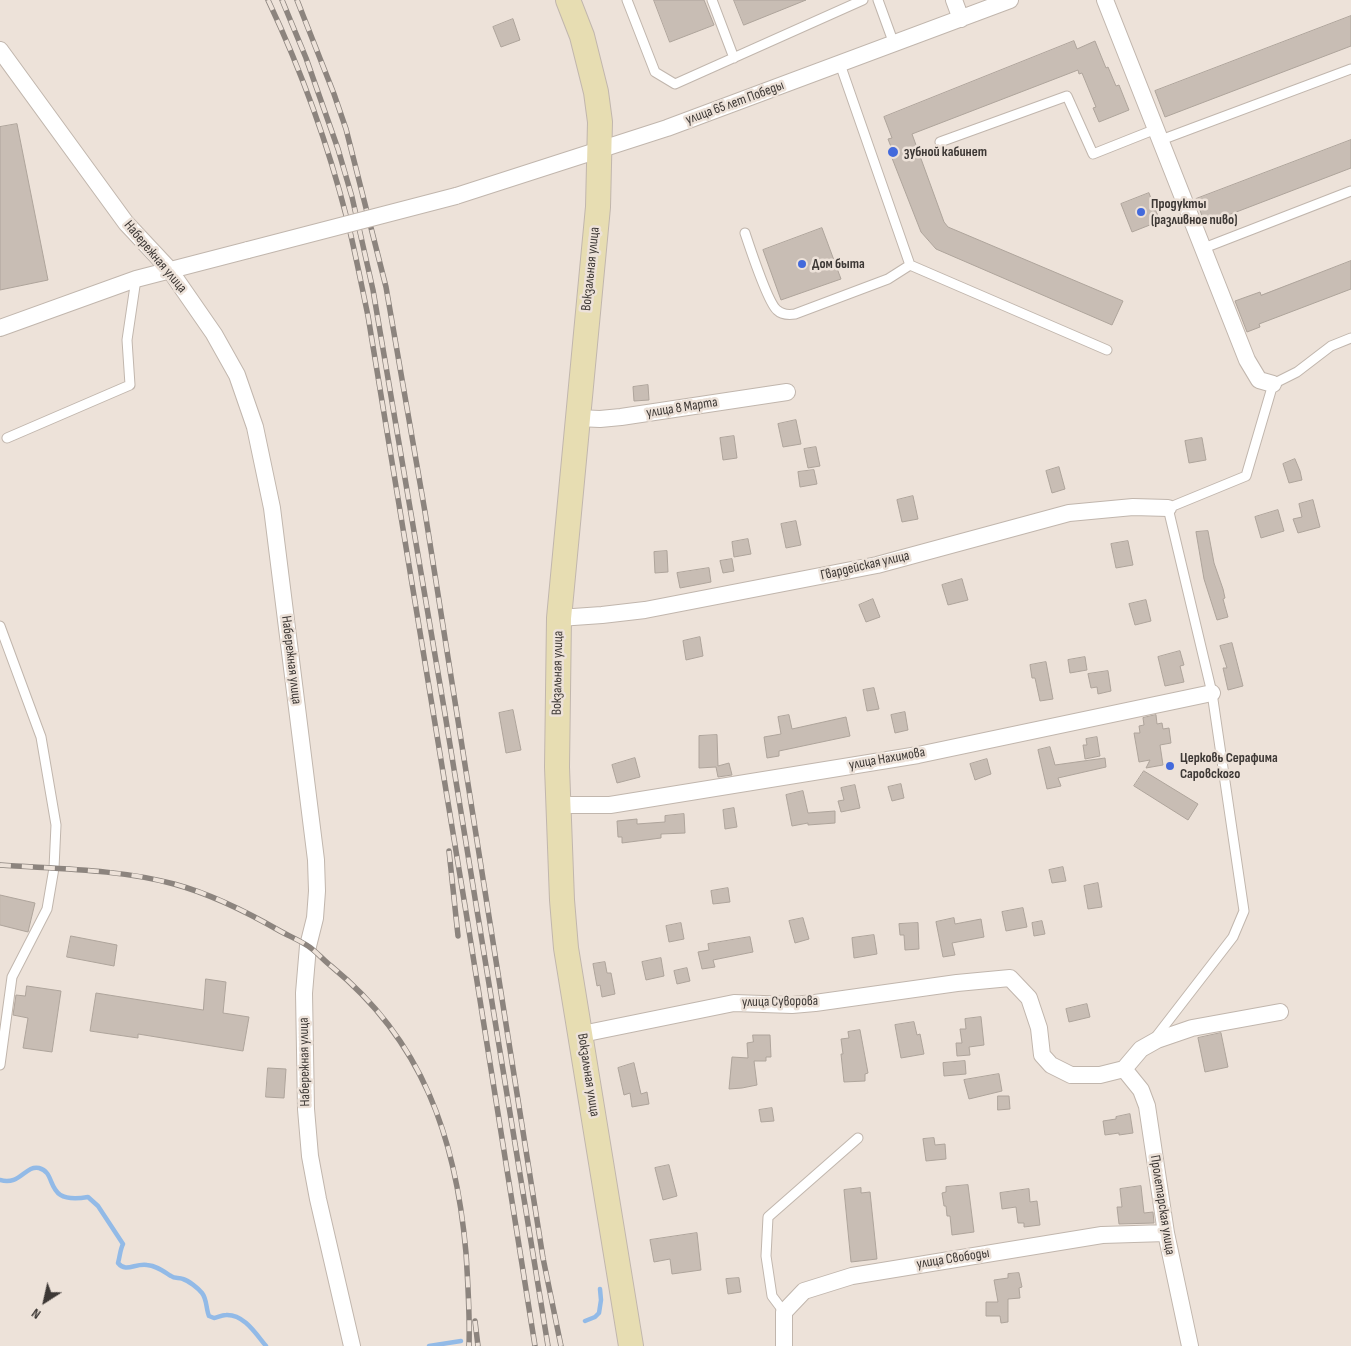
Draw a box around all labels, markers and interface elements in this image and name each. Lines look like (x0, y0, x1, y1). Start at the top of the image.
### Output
street label: улица 65 лет Победы (684, 77, 786, 129)
place label: зубной кабинет (904, 144, 987, 160)
marker: зубной кабинет (886, 145, 900, 159)
place label: Продукты (разливное пиво) (1151, 196, 1237, 228)
marker: Продукты (разливное пиво) (1135, 206, 1147, 218)
street label: Набережная улица (120, 217, 190, 297)
street label: Вокзальная улица (578, 226, 604, 312)
place label: Дом быта (812, 256, 865, 272)
marker: Дом быта (796, 258, 808, 270)
street label: улица 8 Марта (645, 394, 719, 422)
street label: Гвардейская улица (819, 548, 911, 584)
street label: Набережная улица (277, 615, 305, 705)
street label: Вокзальная улица (549, 631, 567, 715)
street label: улица Нахимова (848, 744, 926, 774)
place label: Церковь Серафима Саровского (1180, 750, 1278, 782)
marker: Церковь Серафима Саровского (1164, 760, 1176, 772)
street label: улица Суворова (742, 993, 818, 1011)
street label: Набережная улица (296, 1017, 314, 1107)
street label: Вокзальная улица (573, 1032, 603, 1118)
street label: Пролетарская улица (1146, 1154, 1178, 1256)
street label: улица Свободы (915, 1245, 991, 1273)
north arrow (20, 1276, 70, 1326)
text: N (28, 1305, 44, 1323)

